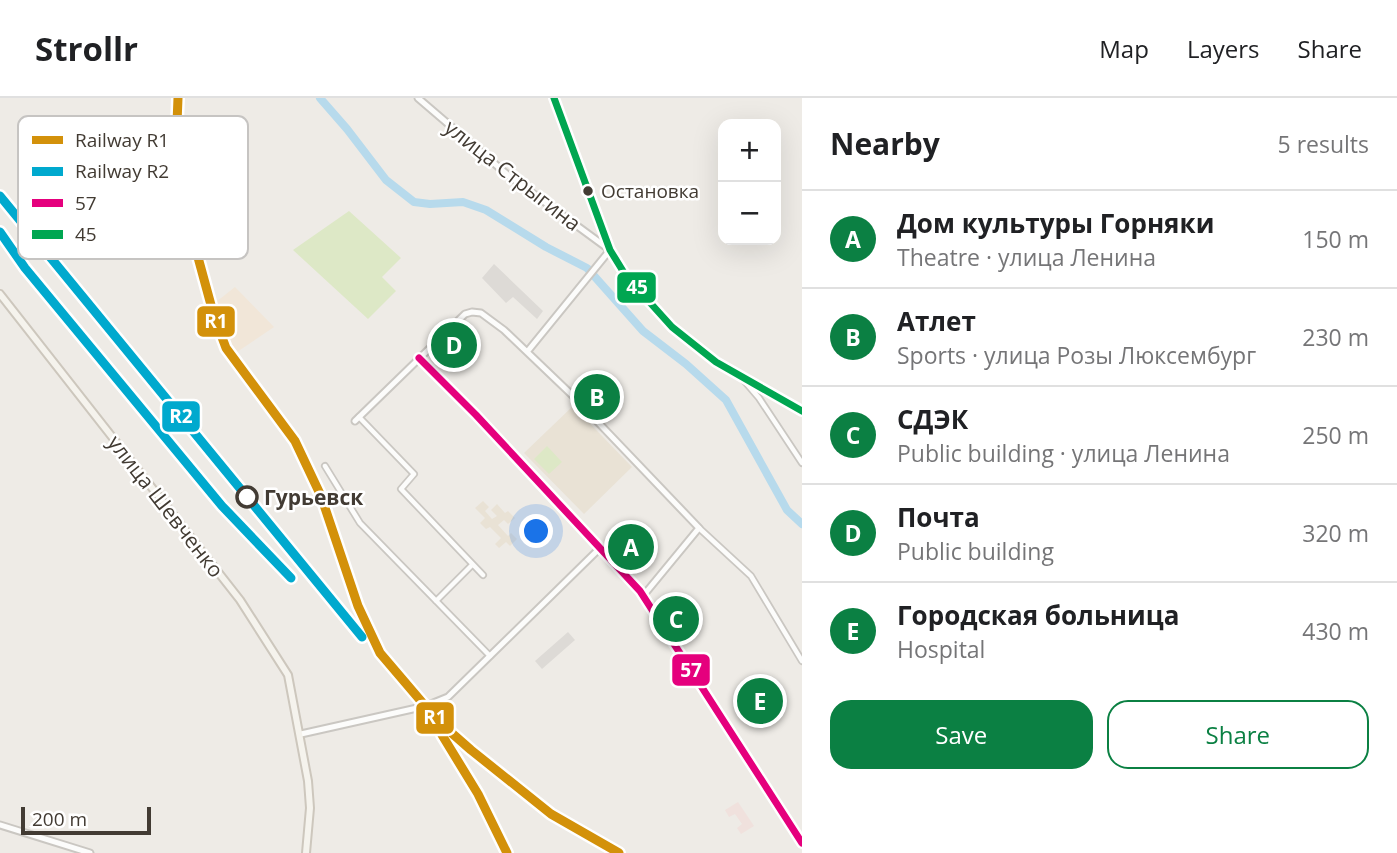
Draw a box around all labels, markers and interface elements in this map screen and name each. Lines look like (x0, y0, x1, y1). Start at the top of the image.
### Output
text: Strollr (35, 26, 138, 71)
text: Map (1099, 32, 1149, 65)
text: Layers (1187, 32, 1260, 65)
text: Share (1298, 32, 1362, 65)
street label: улица Стрыгина (439, 113, 587, 237)
legend (18, 116, 248, 259)
map controls (718, 119, 781, 245)
button: + (718, 119, 781, 182)
text: Nearby (830, 123, 940, 164)
text: Railway R1 (75, 127, 169, 153)
text: 5 results (1278, 128, 1369, 160)
text: Railway R2 (75, 158, 169, 184)
place label: Остановка (601, 178, 699, 204)
button: − (718, 182, 781, 245)
marker: Остановка (581, 184, 595, 198)
text: 57 (75, 190, 97, 216)
text: Дом культуры Горняки (897, 205, 1214, 241)
text: 45 (75, 221, 97, 247)
text: A (845, 223, 861, 255)
text: 150 m (1302, 223, 1369, 255)
text: Theatre · улица Ленина (897, 241, 1156, 273)
line badge: 45 (616, 271, 657, 304)
text: 45 (626, 274, 648, 300)
text: Атлет (897, 303, 976, 339)
line badge: R1 (196, 305, 236, 338)
text: R1 (204, 308, 228, 334)
pin: D (431, 319, 477, 371)
text: B (845, 321, 861, 353)
text: 230 m (1302, 321, 1369, 353)
text: Sports · улица Розы Люксембург (897, 339, 1256, 371)
pin: B (574, 371, 620, 423)
line badge: R2 (161, 400, 201, 433)
text: СДЭК (897, 401, 968, 437)
text: R2 (169, 403, 193, 429)
text: C (846, 419, 860, 451)
text: 250 m (1302, 419, 1369, 451)
street label: улица Шевченко (102, 429, 230, 583)
text: Public building · улица Ленина (897, 437, 1230, 469)
place label: Гурьевск (264, 483, 363, 511)
marker: Гурьевск (236, 486, 258, 508)
text: Почта (897, 499, 980, 535)
your location (519, 514, 553, 548)
text: D (844, 517, 862, 549)
text: 320 m (1302, 517, 1369, 549)
pin: A (608, 521, 654, 573)
text: Public building (897, 535, 1054, 567)
pin: C (653, 593, 699, 645)
text: Городская больница (897, 597, 1179, 633)
text: E (847, 615, 859, 647)
text: 430 m (1302, 615, 1369, 647)
text: Hospital (897, 633, 985, 665)
line badge: 57 (671, 653, 711, 687)
text: 57 (680, 657, 702, 683)
pin: E (737, 675, 783, 727)
button: Save (830, 700, 1093, 769)
button: Share (1107, 700, 1369, 769)
line badge: R1 (415, 701, 455, 735)
text: R1 (423, 704, 447, 730)
scale bar (21, 804, 150, 836)
text: 200 m (32, 806, 87, 832)

